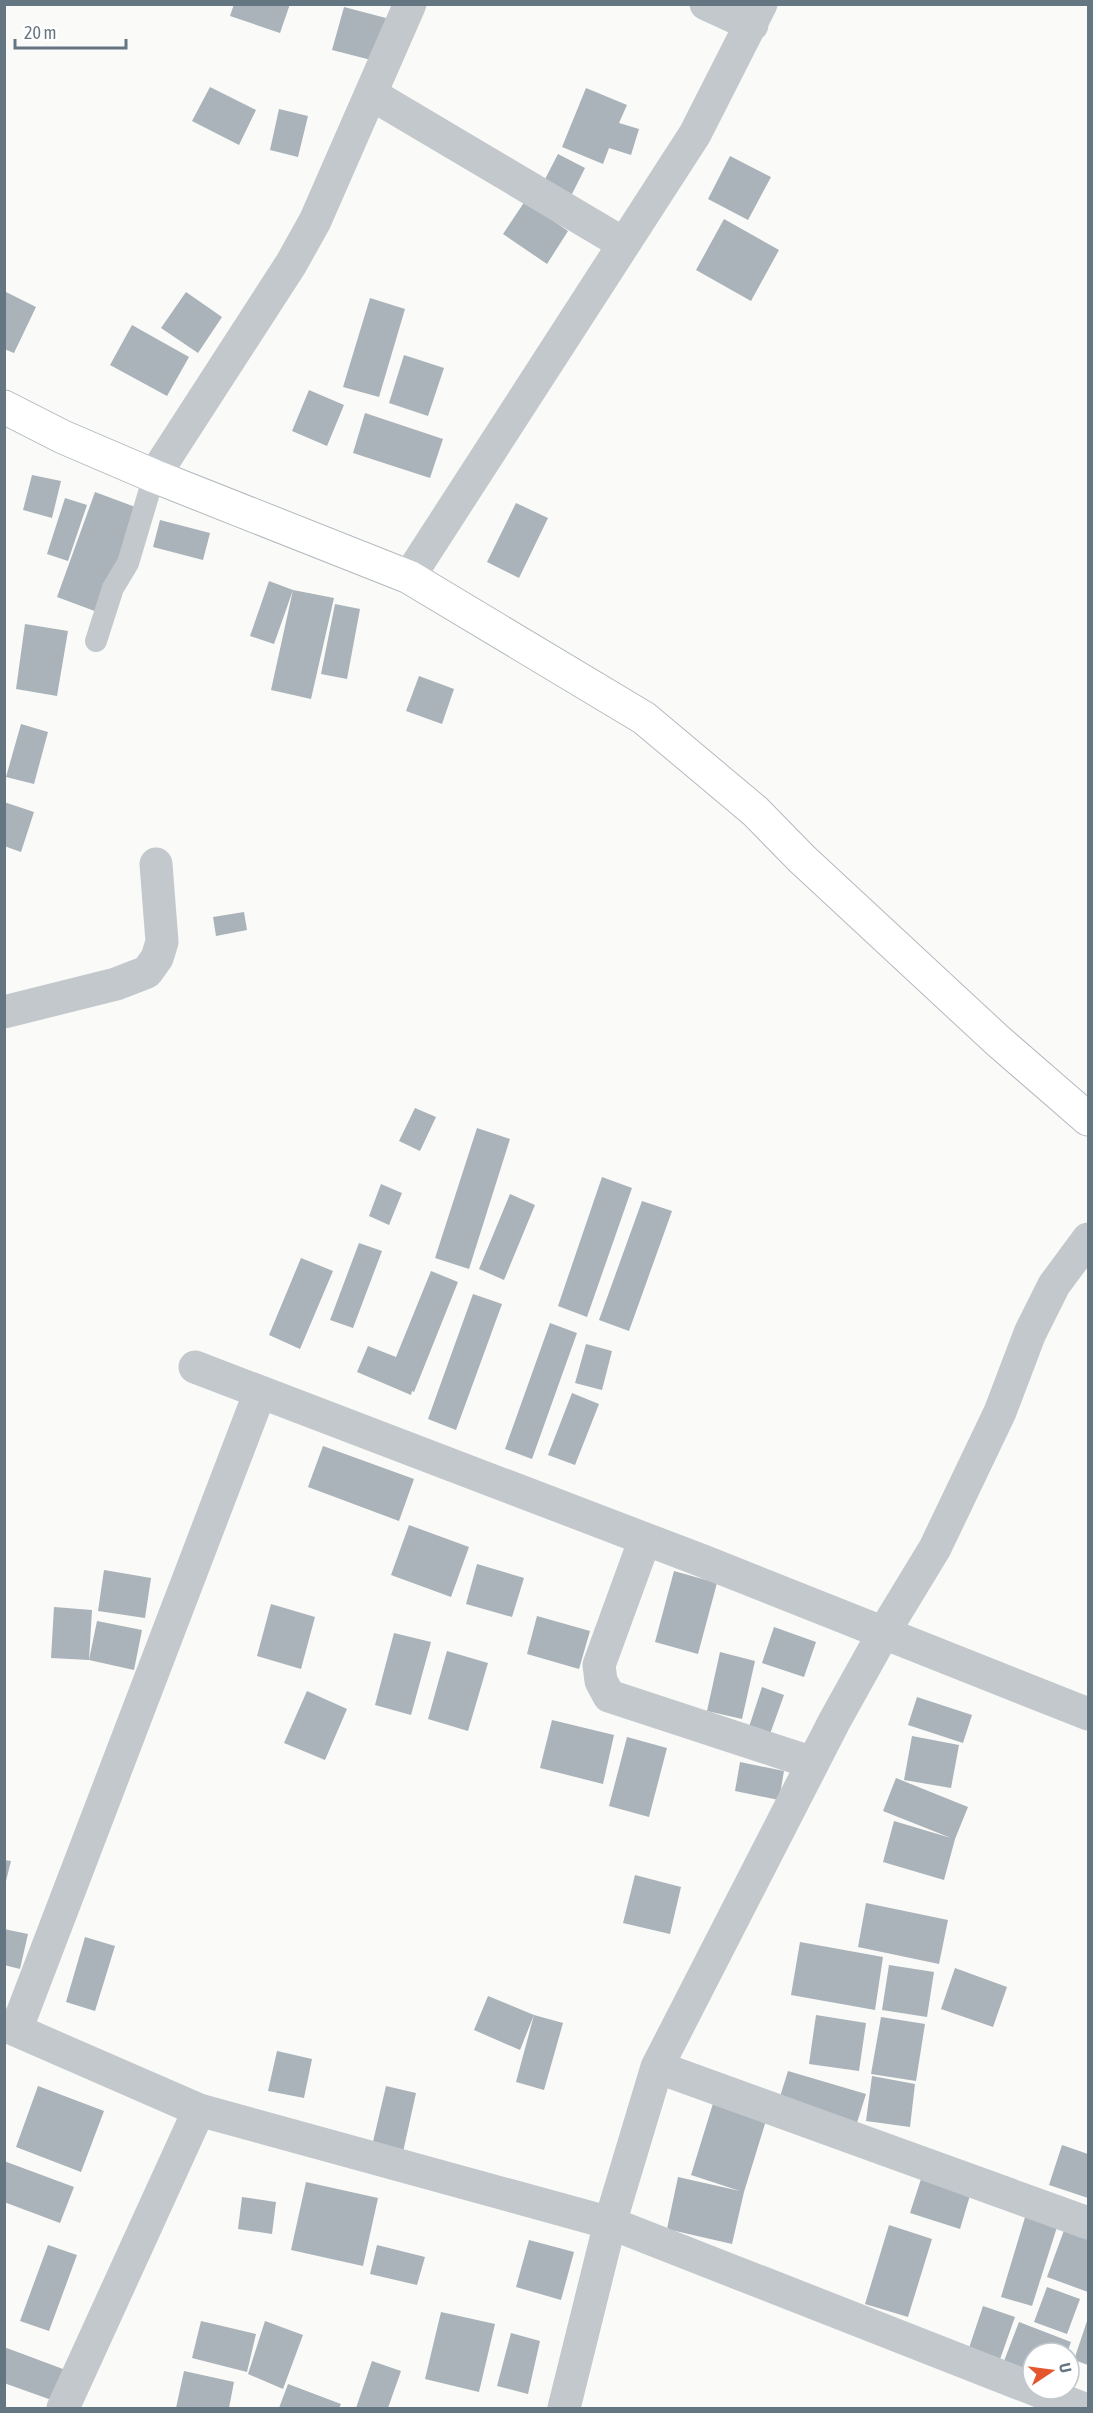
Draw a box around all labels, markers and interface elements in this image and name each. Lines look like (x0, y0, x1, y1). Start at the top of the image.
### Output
scale bar (15, 12, 126, 50)
text: 20 m (24, 22, 56, 43)
north arrow (1021, 2341, 1081, 2401)
text: U (1056, 2361, 1075, 2374)

